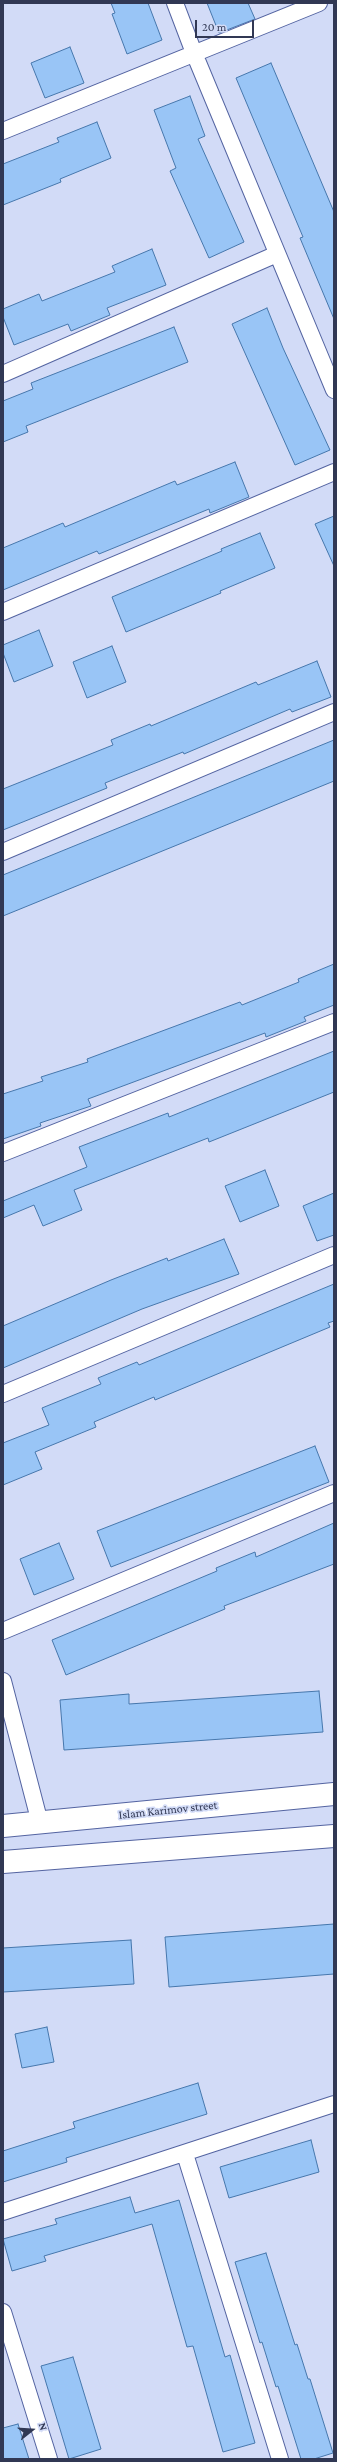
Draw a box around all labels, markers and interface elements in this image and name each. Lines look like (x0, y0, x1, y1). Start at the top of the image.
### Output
scale bar (197, 12, 256, 38)
text: 20 m (202, 20, 226, 34)
street label: Islam Karimov street (118, 1798, 218, 1822)
north arrow (12, 2410, 52, 2450)
text: N (37, 2421, 50, 2432)

